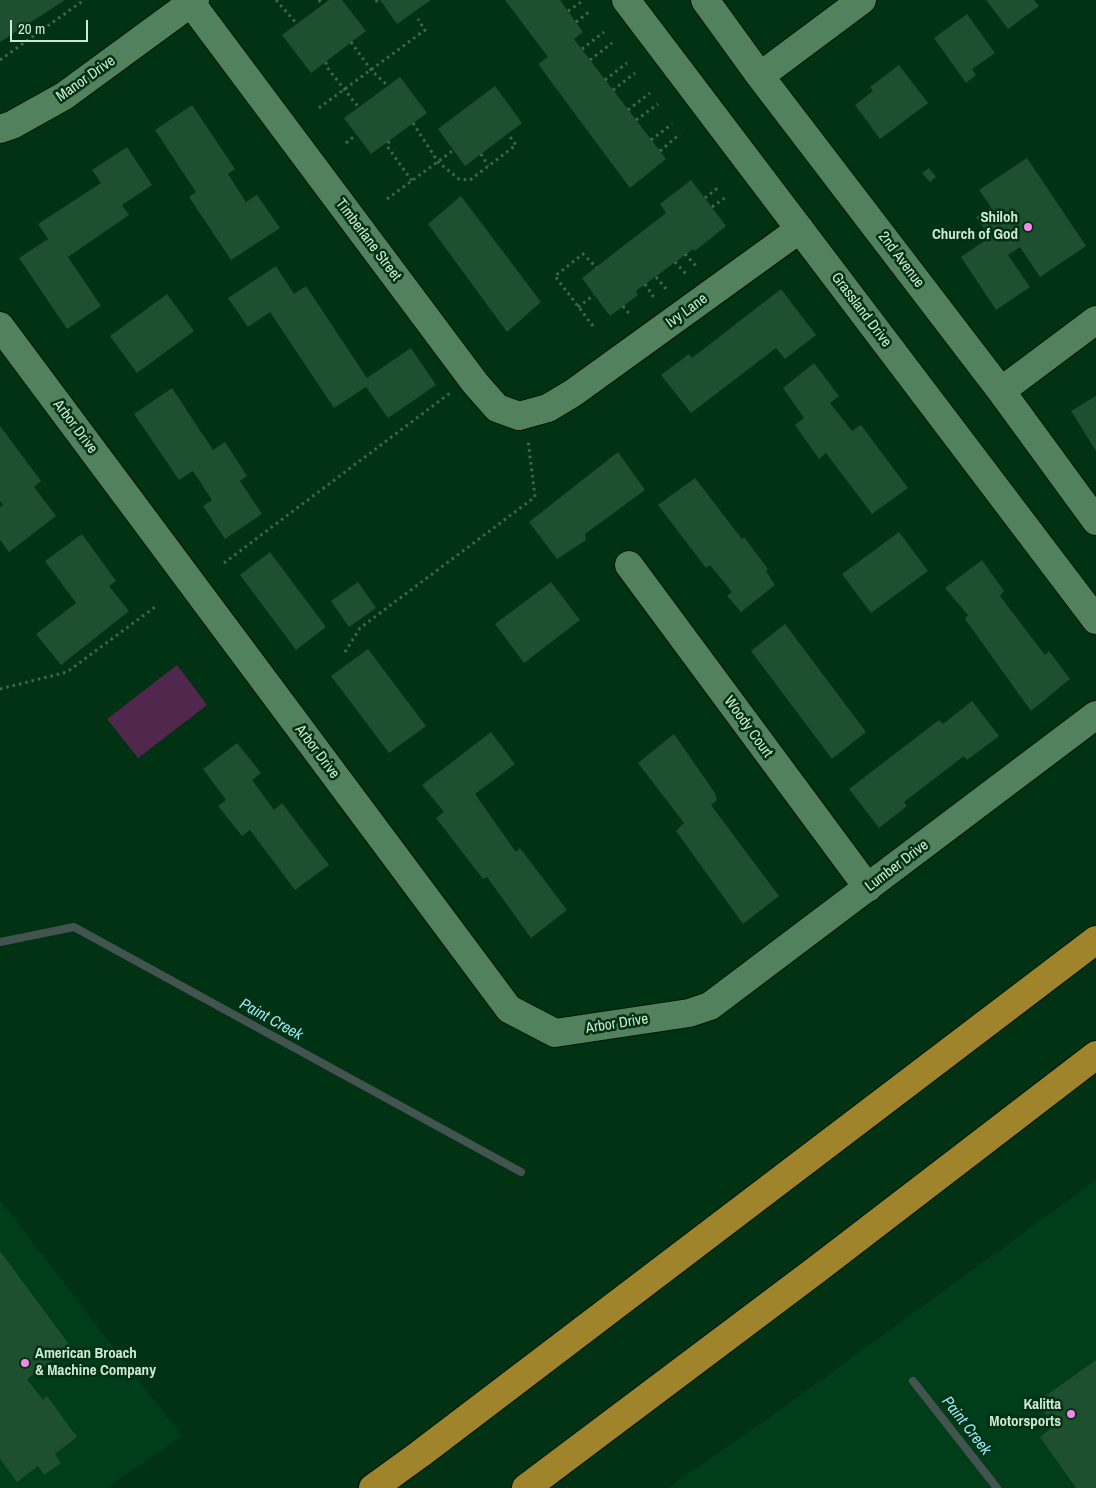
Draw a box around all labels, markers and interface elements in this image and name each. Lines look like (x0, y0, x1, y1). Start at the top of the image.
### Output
scale bar (12, 10, 90, 42)
text: 20 m (18, 18, 45, 39)
street label: Manor Drive (53, 52, 119, 106)
street label: Timberlane Street (331, 195, 405, 285)
place label: Shiloh Church of God (932, 209, 1018, 244)
marker: Shiloh Church of God (1022, 221, 1034, 233)
street label: 2nd Avenue (874, 228, 928, 292)
street label: Grassland Drive (827, 269, 895, 351)
street label: Ivy Lane (663, 290, 711, 332)
street label: Arbor Drive (49, 396, 101, 458)
street label: Woody Court (720, 693, 776, 761)
street label: Arbor Drive (291, 721, 343, 783)
street label: Lumber Drive (862, 836, 932, 896)
water label: Paint Creek (236, 995, 306, 1045)
street label: Arbor Drive (585, 1010, 649, 1038)
place label: American Broach & Machine Company (35, 1345, 156, 1380)
marker: American Broach & Machine Company (19, 1357, 31, 1369)
water label: Paint Creek (937, 1393, 995, 1459)
place label: Kalitta Motorsports (989, 1396, 1061, 1431)
marker: Kalitta Motorsports (1065, 1408, 1077, 1420)

